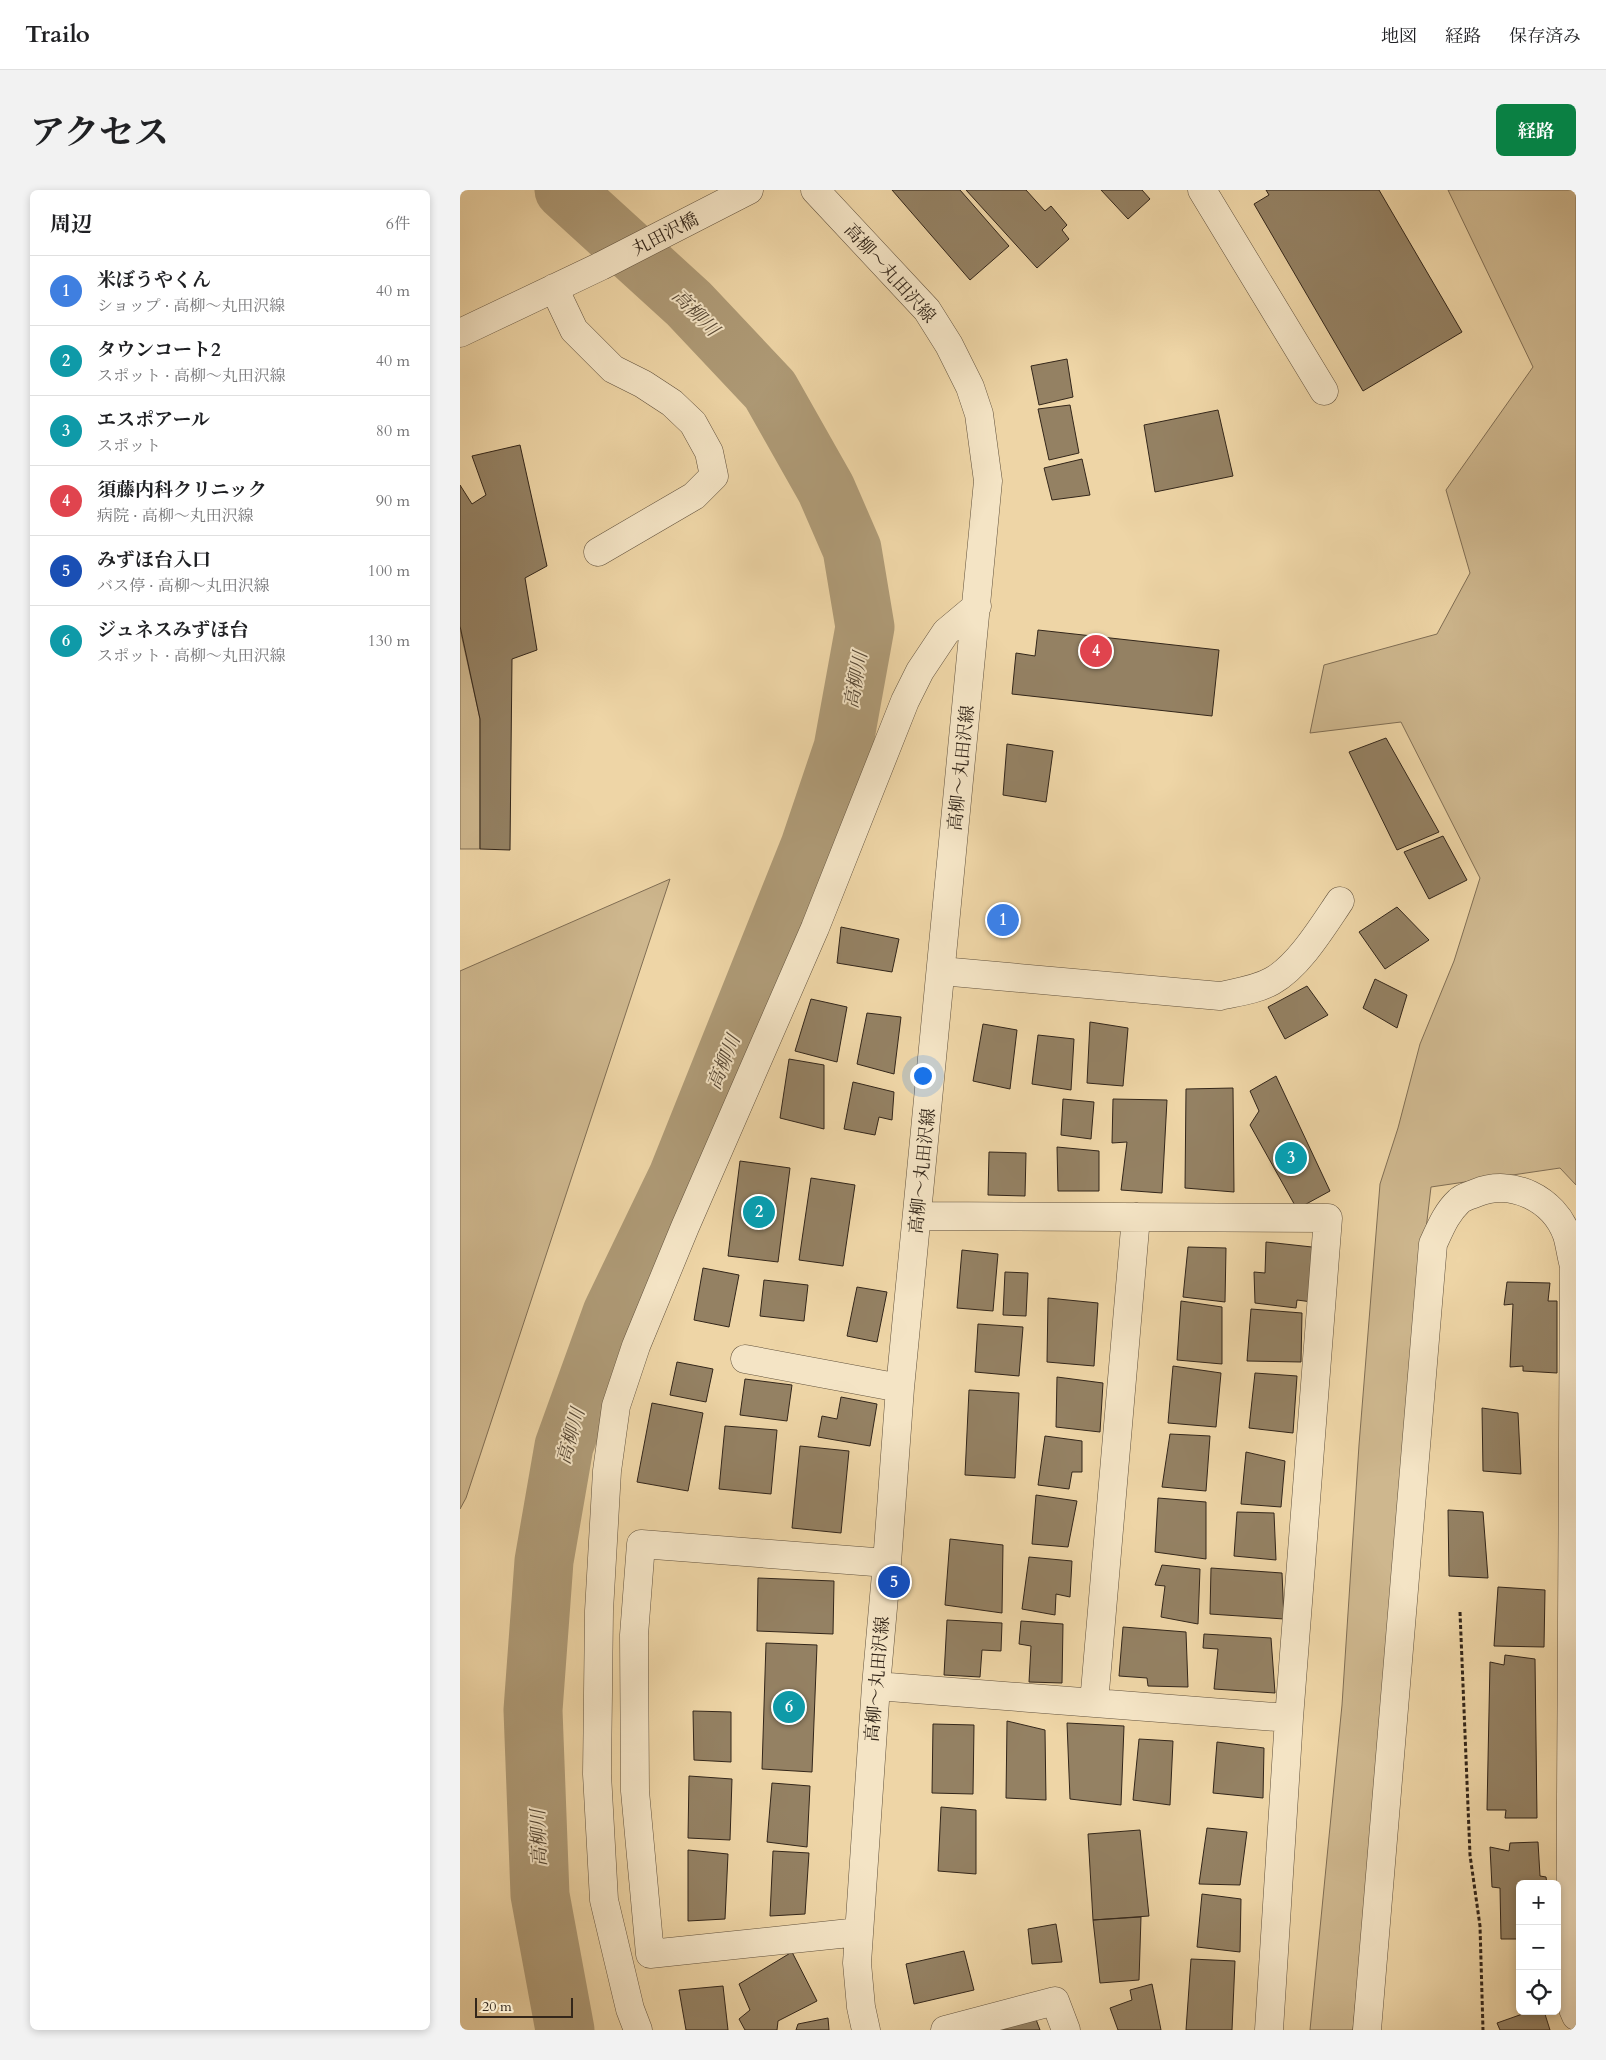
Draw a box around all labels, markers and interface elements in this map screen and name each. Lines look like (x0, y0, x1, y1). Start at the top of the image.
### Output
text: Trailo (25, 18, 90, 51)
text: 地図 (1381, 24, 1417, 49)
text: 経路 (1445, 24, 1481, 49)
text: 保存済み (1509, 24, 1581, 49)
button: 経路 (1496, 104, 1576, 156)
text: アクセス (30, 109, 169, 157)
street label: 丸田沢橋 (627, 207, 703, 262)
text: 周辺 (50, 210, 92, 239)
text: 6件 (386, 213, 410, 235)
street label: 高柳～丸田沢線 (838, 218, 941, 329)
text: 米ぼうやくん (97, 267, 211, 293)
text: 1 (62, 280, 70, 302)
text: 40 m (376, 280, 410, 302)
water label: 高柳川 (666, 283, 726, 343)
text: ショップ · 高柳～丸田沢線 (97, 295, 285, 317)
text: タウンコート2 (97, 337, 221, 363)
text: 2 (62, 350, 70, 372)
text: 40 m (376, 350, 410, 372)
text: スポット · 高柳～丸田沢線 (97, 365, 286, 387)
text: エスポアール (97, 407, 210, 433)
text: 3 (62, 420, 70, 442)
text: 80 m (376, 420, 410, 442)
text: スポット (97, 435, 161, 457)
text: 須藤内科クリニック (97, 477, 267, 503)
text: 4 (62, 490, 70, 512)
text: 90 m (376, 490, 410, 512)
text: 病院 · 高柳～丸田沢線 (97, 505, 254, 527)
text: みずほ台入口 (97, 547, 211, 573)
text: 5 (62, 560, 70, 582)
text: 100 m (368, 560, 410, 582)
text: バス停 · 高柳～丸田沢線 (97, 575, 270, 597)
text: ジュネスみずほ台 (97, 617, 249, 643)
text: 6 (62, 630, 70, 652)
text: 130 m (368, 630, 410, 652)
pin: 4 (1080, 632, 1112, 670)
text: スポット · 高柳～丸田沢線 (97, 645, 286, 667)
water label: 高柳川 (838, 648, 874, 711)
street label: 高柳～丸田沢線 (942, 704, 981, 832)
pin: 1 (987, 901, 1019, 939)
water label: 高柳川 (701, 1029, 747, 1094)
your location (910, 1063, 936, 1089)
street label: 高柳～丸田沢線 (903, 1107, 942, 1235)
pin: 3 (1275, 1139, 1307, 1177)
pin: 2 (743, 1193, 775, 1231)
water label: 高柳川 (551, 1403, 592, 1467)
pin: 5 (878, 1563, 910, 1601)
street label: 高柳～丸田沢線 (860, 1615, 895, 1743)
pin: 6 (773, 1688, 805, 1726)
water label: 高柳川 (525, 1807, 553, 1867)
map controls (1516, 1880, 1561, 2015)
button: + (1516, 1880, 1561, 1925)
button: − (1516, 1925, 1561, 1970)
button: locate (1516, 1970, 1561, 2015)
scale bar (475, 1995, 572, 2018)
text: 20 m (482, 1997, 512, 2016)

